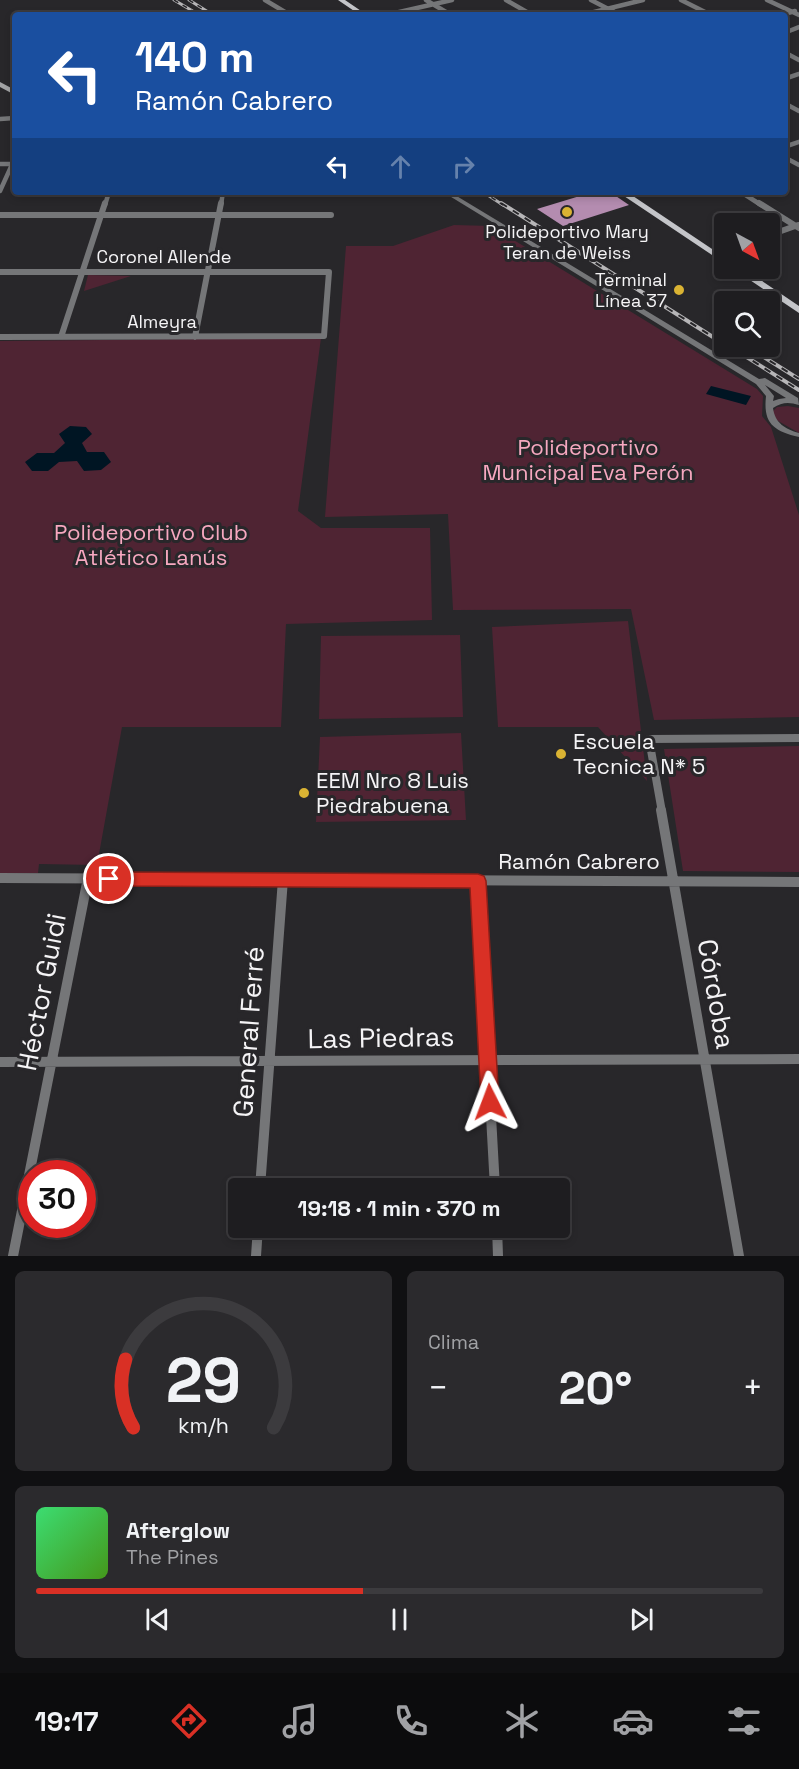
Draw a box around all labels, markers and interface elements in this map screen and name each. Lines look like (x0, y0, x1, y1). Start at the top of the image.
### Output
text: 140 m (135, 31, 254, 84)
icon: left (36, 36, 114, 114)
text: Ramón Cabrero (135, 83, 333, 118)
icon: left (321, 150, 354, 183)
icon: ahead (384, 150, 417, 183)
icon: right (447, 150, 480, 183)
marker: Polideportivo Mary Teran de Weiss (560, 205, 574, 219)
north arrow (714, 213, 780, 279)
map controls (714, 213, 780, 357)
place label: Polideportivo Mary Teran de Weiss (485, 220, 649, 264)
street label: Coronel Allende (97, 245, 231, 268)
place label: Terminal Línea 37 (595, 268, 667, 312)
marker: Terminal Línea 37 (672, 283, 686, 297)
button: search (714, 291, 780, 357)
street label: Almeyra (127, 310, 197, 333)
park label: Polideportivo Municipal Eva Perón (483, 433, 693, 486)
park label: Polideportivo Club Atlético Lanús (54, 518, 248, 571)
place label: Escuela Tecnica N* 5 (573, 727, 705, 780)
marker: Escuela Tecnica N* 5 (554, 747, 568, 761)
place label: EEM Nro 8 Luis Piedrabuena (316, 766, 469, 819)
marker: EEM Nro 8 Luis Piedrabuena (297, 786, 311, 800)
street label: Ramón Cabrero (498, 847, 660, 875)
pin (83, 853, 134, 904)
icon: arrive (92, 862, 125, 895)
street label: Héctor Guidi (9, 910, 74, 1074)
street label: Córdoba (690, 936, 743, 1051)
street label: General Ferré (225, 945, 272, 1119)
street label: Las Piedras (307, 1019, 455, 1056)
position arrow (458, 1070, 522, 1134)
speed limit sign: 30 (18, 1160, 96, 1238)
text: 19:18 · 1 min · 370 m (297, 1194, 501, 1222)
text: Clima (428, 1329, 479, 1355)
text: 29 (166, 1341, 241, 1420)
text: 20° (559, 1360, 632, 1417)
text: − (428, 1367, 448, 1409)
text: + (743, 1367, 763, 1409)
text: km/h (178, 1412, 229, 1439)
text: Afterglow (126, 1516, 230, 1544)
text: The Pines (126, 1544, 219, 1570)
icon: previous (141, 1603, 174, 1636)
icon: pause (383, 1603, 416, 1636)
icon: next (625, 1603, 658, 1636)
icon: directions (168, 1700, 210, 1742)
icon: music (279, 1700, 321, 1742)
icon: phone (390, 1700, 432, 1742)
icon: climate (501, 1700, 543, 1742)
icon: car (612, 1700, 654, 1742)
icon: filters (723, 1700, 765, 1742)
text: 19:17 (34, 1704, 99, 1739)

